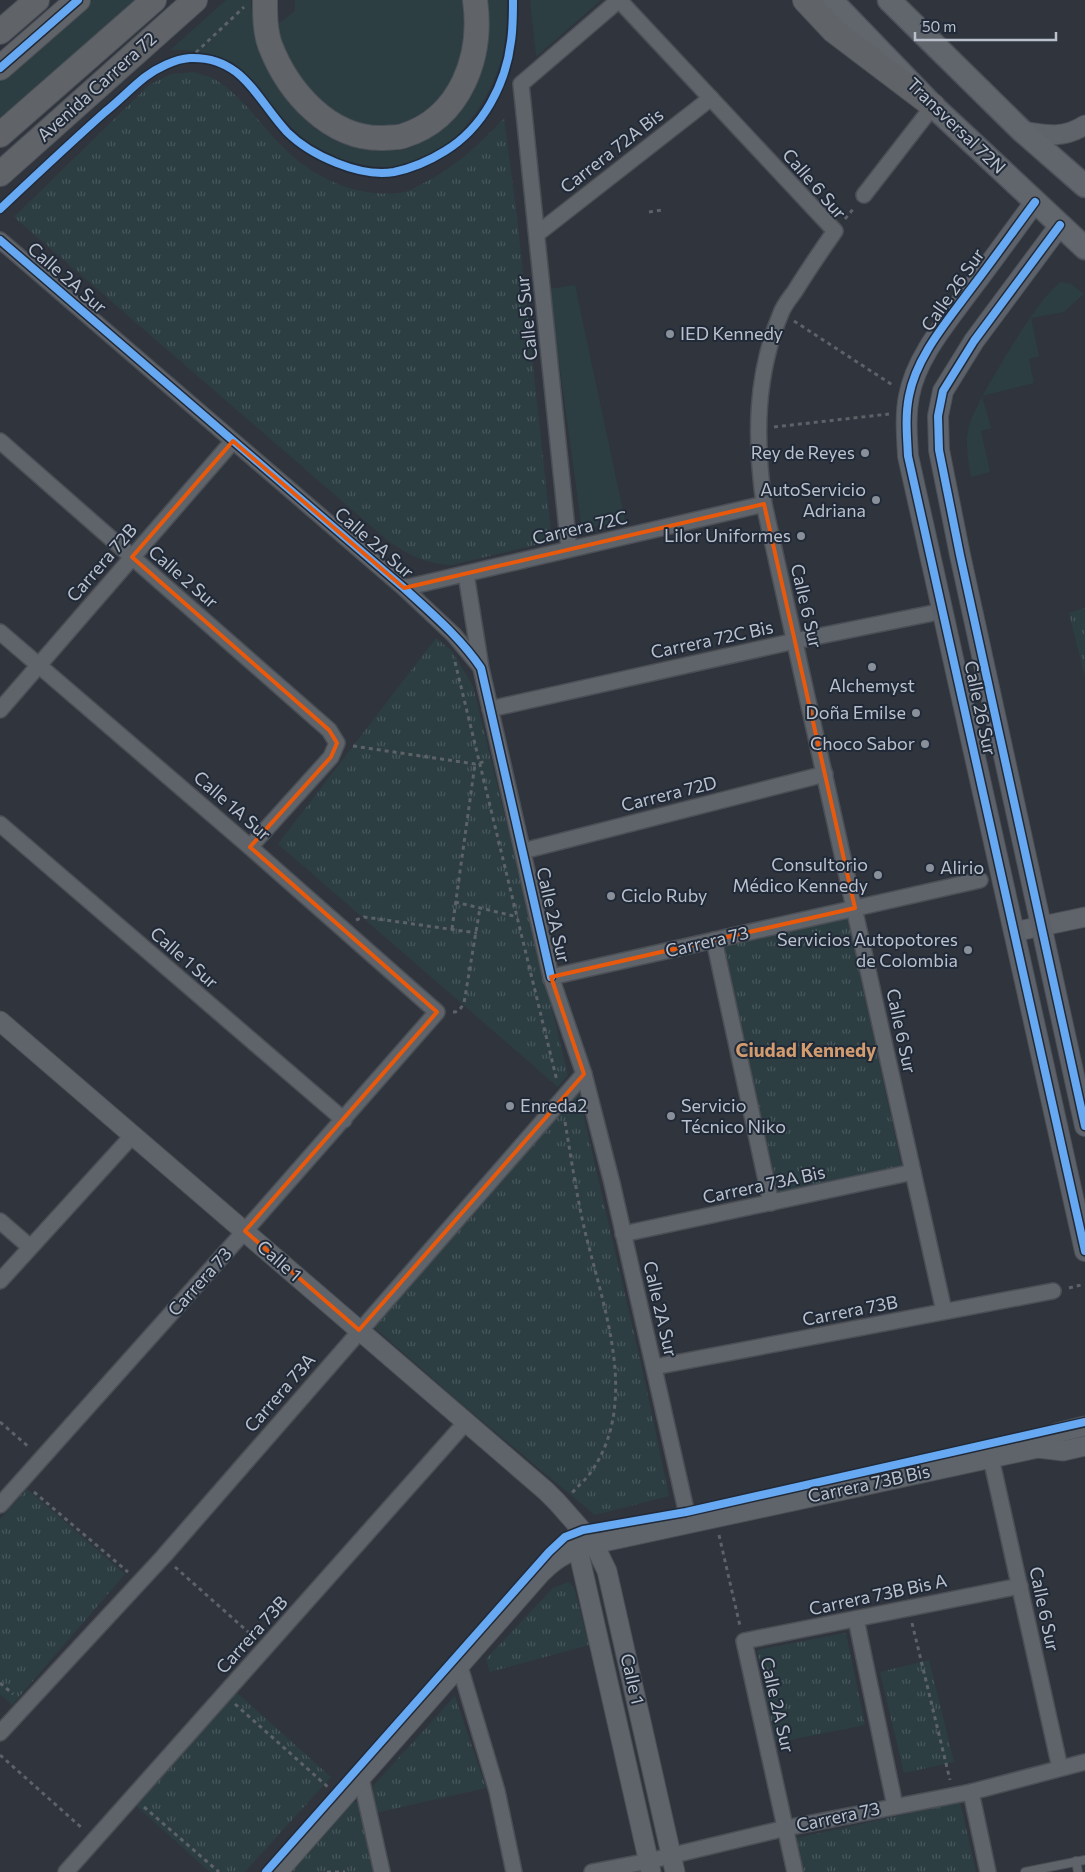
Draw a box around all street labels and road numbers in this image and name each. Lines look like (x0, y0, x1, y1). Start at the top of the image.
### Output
street label: Avenida Carrera 72 (32, 27, 161, 146)
street label: Transversal 72N (903, 73, 1011, 178)
street label: Carrera 72A Bis (555, 103, 667, 197)
street label: Calle 6 Sur (778, 144, 851, 223)
street label: Calle 2A Sur (24, 237, 112, 318)
street label: Calle 26 Sur (916, 244, 989, 335)
street label: Calle 5 Sur (511, 274, 541, 362)
street label: Calle 2A Sur (331, 502, 419, 583)
street label: Carrera 72C (530, 505, 630, 549)
street label: Carrera 72B (61, 519, 141, 606)
street label: Calle 2 Sur (144, 540, 223, 612)
street label: Calle 6 Sur (787, 561, 827, 650)
street label: Carrera 72C Bis (648, 615, 775, 663)
street label: Calle 26 Sur (960, 659, 1002, 757)
street label: Calle 1A Sur (190, 766, 276, 845)
street label: Carrera 72D (619, 771, 719, 816)
street label: Calle 2A Sur (532, 865, 576, 965)
street label: Carrera 73 (663, 921, 751, 961)
street label: Calle 1 Sur (146, 922, 223, 993)
street label: Calle 6 Sur (882, 986, 922, 1075)
street label: Carrera 73A Bis (700, 1160, 827, 1208)
street label: Calle 1 (253, 1235, 306, 1285)
street label: Carrera 73 (163, 1242, 236, 1320)
street label: Calle 2A Sur (639, 1259, 683, 1359)
street label: Carrera 73B (800, 1290, 899, 1330)
street label: Carrera 73A (239, 1349, 319, 1436)
street label: Carrera 73B Bis (806, 1459, 932, 1507)
street label: Calle 6 Sur (1025, 1564, 1065, 1653)
street label: Carrera 73B Bis A (807, 1569, 949, 1619)
street label: Carrera 73B (211, 1591, 292, 1678)
street label: Calle 1 (616, 1651, 649, 1706)
street label: Calle 2A Sur (756, 1655, 800, 1755)
street label: Carrera 73 (794, 1796, 882, 1836)

